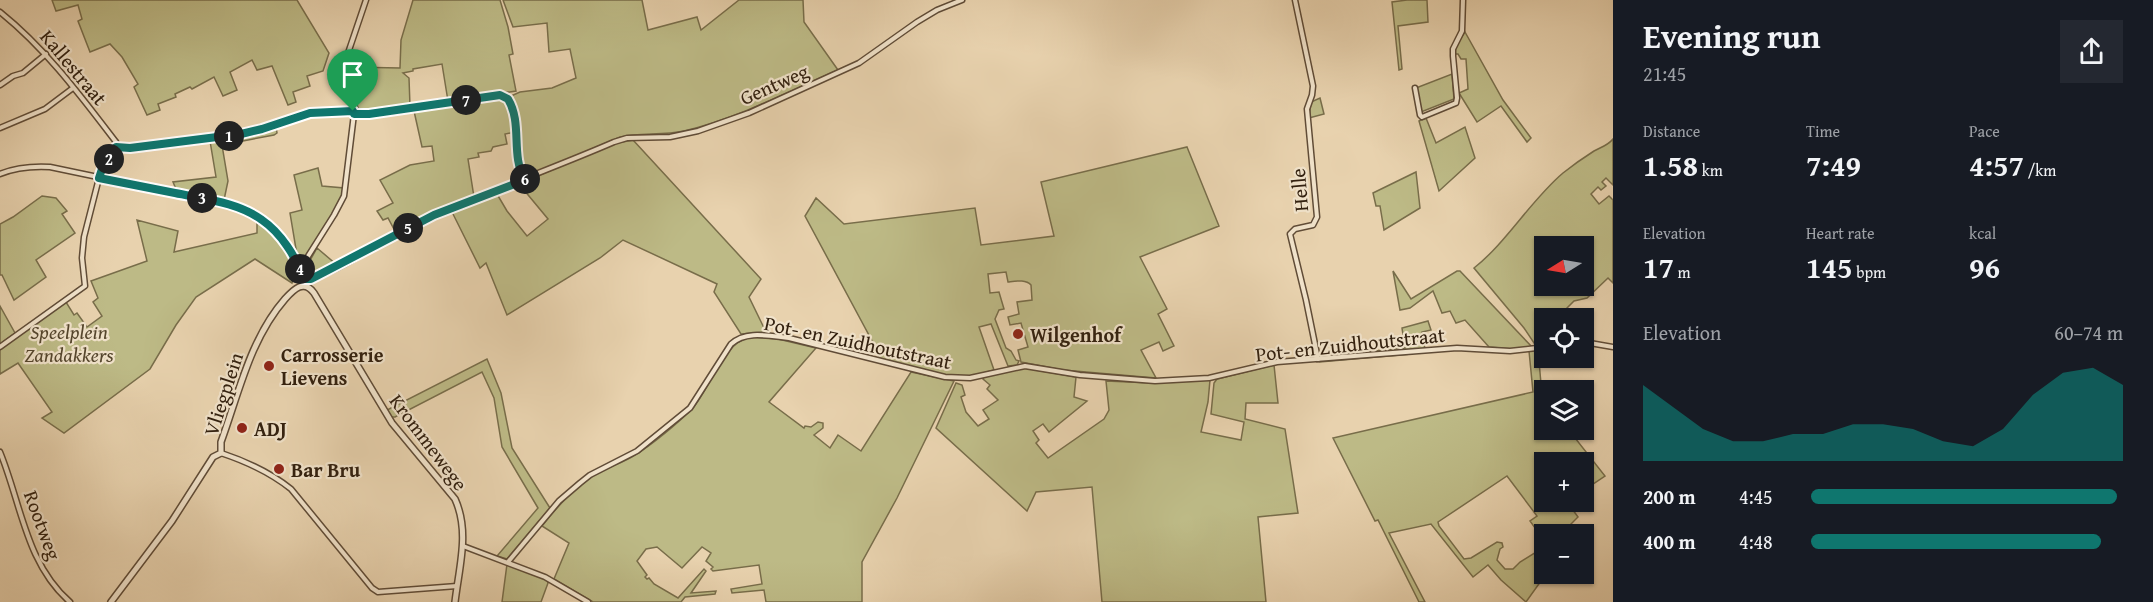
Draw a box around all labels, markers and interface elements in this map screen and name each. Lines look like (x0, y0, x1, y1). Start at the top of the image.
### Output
text: Evening run (1643, 12, 1820, 60)
button: share (2060, 20, 2123, 83)
street label: Kallestraat (34, 23, 114, 111)
pin (327, 49, 378, 111)
street label: Gentweg (735, 56, 813, 112)
icon: arrive (336, 58, 369, 91)
text: 21:45 (1643, 59, 1686, 88)
pin: 7 (451, 85, 481, 115)
text: 7 (462, 88, 470, 112)
text: Distance (1643, 119, 1700, 143)
text: Time (1806, 119, 1840, 143)
text: Pace (1969, 119, 2000, 143)
pin: 1 (214, 121, 244, 151)
text: 1 (225, 124, 233, 148)
text: 1.58 (1643, 143, 1698, 187)
text: 7:49 (1806, 143, 1861, 187)
text: 4:57 (1969, 143, 2024, 187)
pin: 2 (94, 144, 124, 174)
text: 2 (105, 147, 113, 171)
text: km (1698, 158, 1723, 182)
text: /km (2024, 158, 2056, 182)
pin: 6 (510, 164, 540, 194)
text: 6 (521, 167, 529, 191)
street label: Helle (1283, 167, 1315, 213)
pin: 3 (187, 183, 217, 213)
text: 3 (198, 186, 206, 210)
pin: 5 (393, 213, 423, 243)
text: 5 (404, 216, 412, 240)
text: Elevation (1643, 221, 1706, 245)
text: Heart rate (1806, 221, 1875, 245)
text: kcal (1969, 221, 1996, 245)
north arrow (1534, 236, 1594, 296)
map controls (1534, 236, 1594, 584)
text: 17 (1643, 245, 1674, 289)
text: 145 (1806, 245, 1853, 289)
text: 96 (1969, 245, 2000, 289)
pin: 4 (285, 254, 315, 284)
text: 4 (296, 257, 304, 281)
text: m (1674, 260, 1691, 284)
text: bpm (1853, 260, 1886, 284)
street label: Pot- en Zuidhoutstraat (762, 308, 954, 376)
button: locate (1534, 308, 1594, 368)
park label: Speelplein Zandakkers (24, 317, 114, 369)
text: Elevation (1643, 318, 1721, 347)
text: 60–74 m (2054, 318, 2123, 347)
place label: Wilgenhof (1030, 320, 1123, 349)
street label: Pot- en Zuidhoutstraat (1254, 320, 1446, 368)
marker: Wilgenhof (1011, 327, 1025, 341)
place label: Carrosserie Lievens (281, 340, 384, 392)
street label: Vliegplein (196, 348, 250, 440)
marker: Carrosserie Lievens (262, 359, 276, 373)
button: layers (1534, 380, 1594, 440)
street label: Krommewege (383, 388, 475, 496)
place label: ADJ (254, 414, 287, 443)
marker: ADJ (235, 421, 249, 435)
button: + (1534, 452, 1594, 512)
place label: Bar Bru (291, 455, 361, 484)
marker: Bar Bru (272, 462, 286, 476)
text: 200 m (1643, 482, 1696, 511)
text: 4:45 (1739, 482, 1773, 511)
street label: Rootweg (17, 486, 69, 564)
button: − (1534, 524, 1594, 584)
text: 400 m (1643, 527, 1696, 556)
text: 4:48 (1739, 527, 1773, 556)

